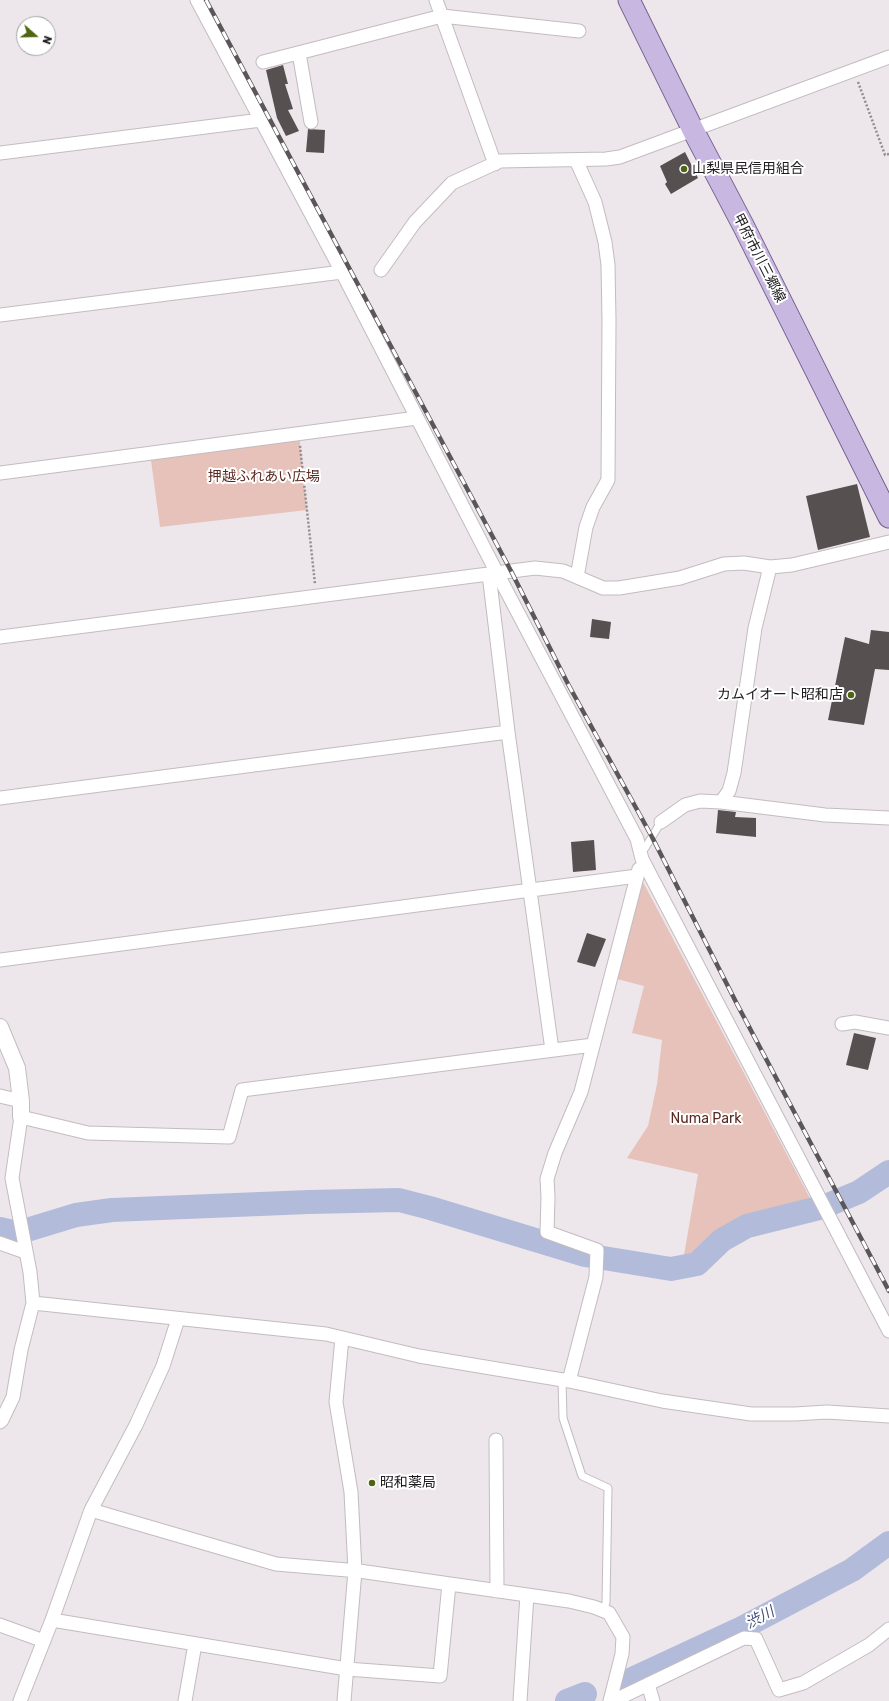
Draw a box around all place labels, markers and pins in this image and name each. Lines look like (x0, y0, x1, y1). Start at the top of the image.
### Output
place label: 山梨県民信用組合 (692, 161, 804, 177)
marker: 山梨県民信用組合 (679, 164, 689, 174)
place label: カムイオート昭和店 (717, 687, 843, 703)
marker: カムイオート昭和店 (846, 690, 856, 700)
place label: 昭和薬局 (380, 1475, 436, 1491)
marker: 昭和薬局 (367, 1478, 377, 1488)

